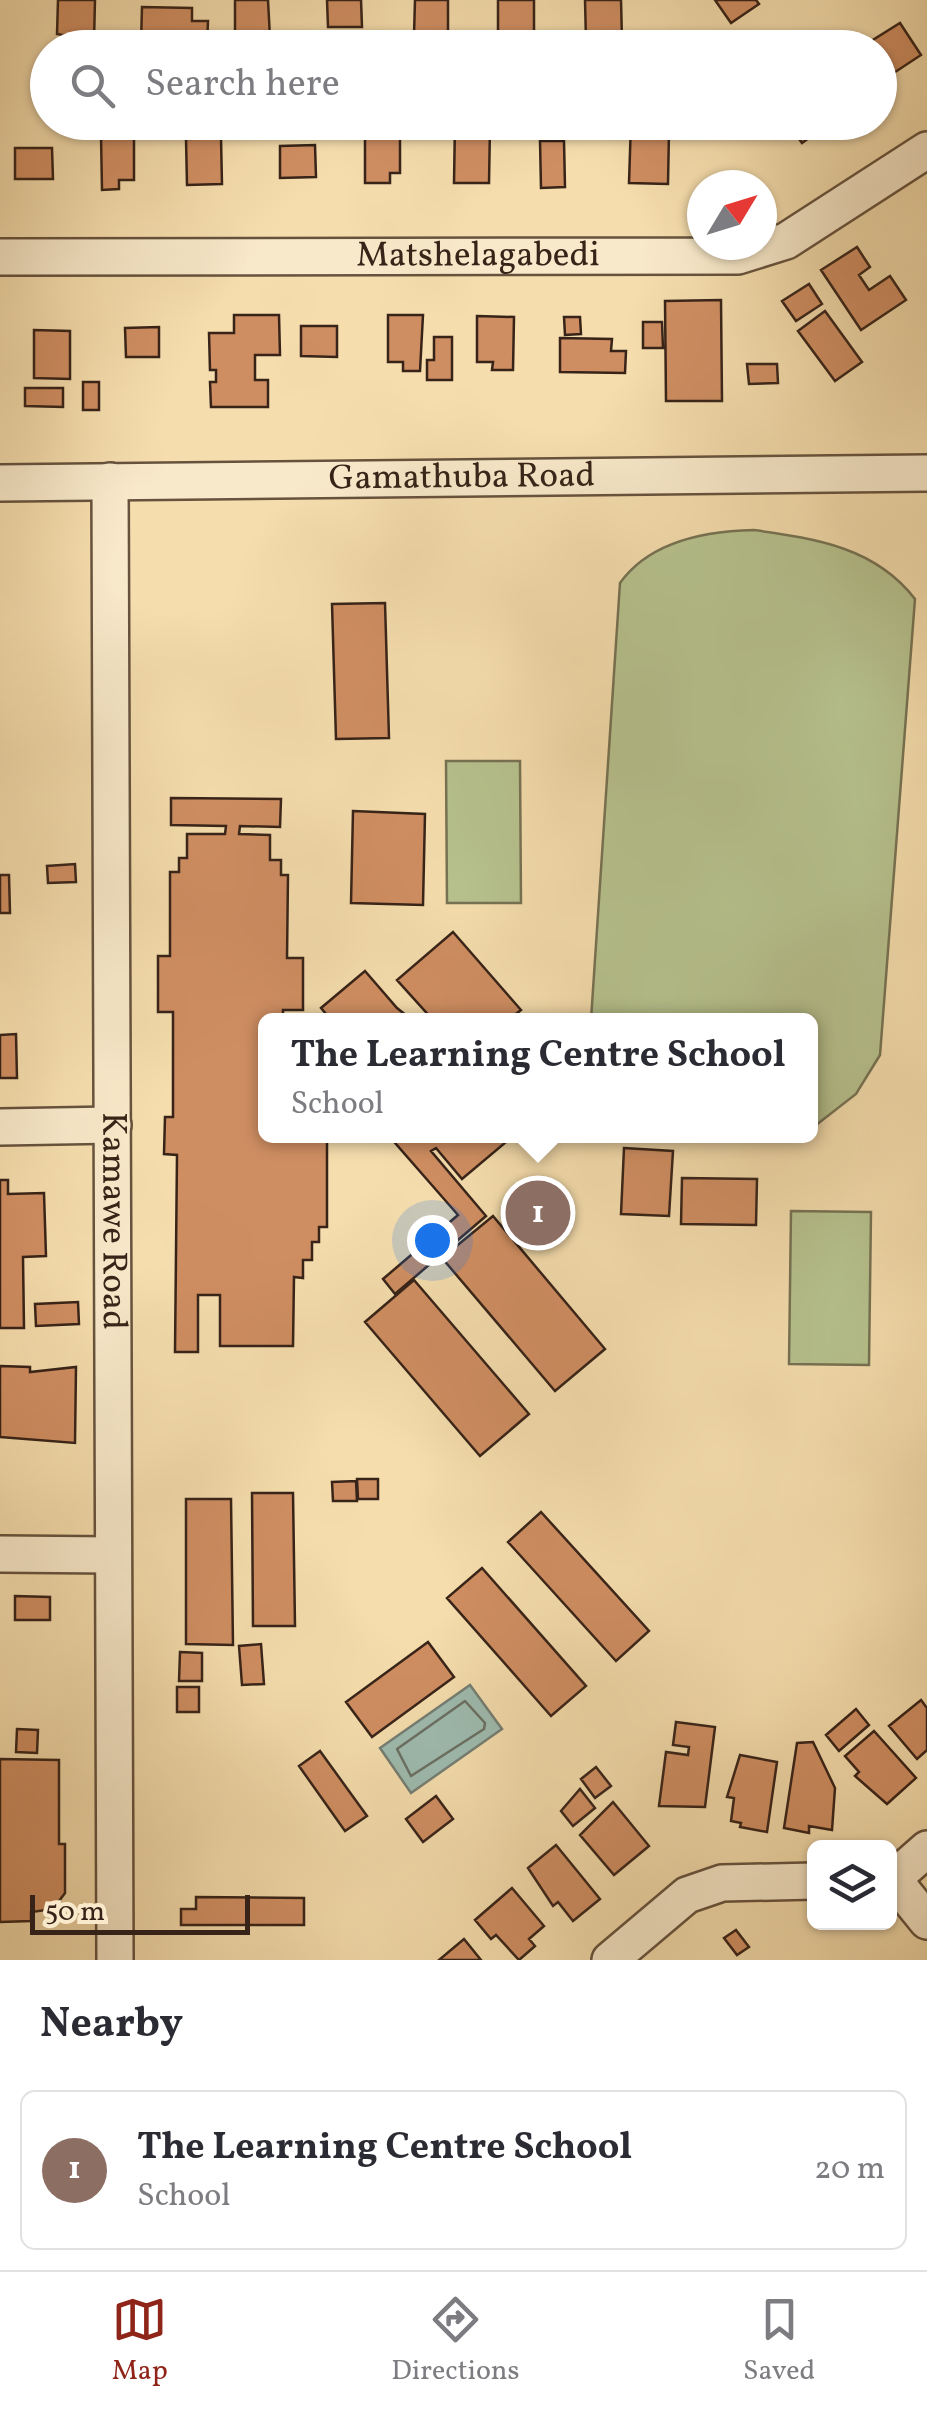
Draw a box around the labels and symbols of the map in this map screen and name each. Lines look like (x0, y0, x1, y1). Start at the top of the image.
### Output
north arrow (687, 170, 777, 260)
street label: Matshelagabedi (356, 232, 600, 281)
street label: Gamathuba Road (328, 453, 595, 503)
street label: Kamawe Road (88, 1112, 137, 1330)
pin: 1 (506, 1176, 570, 1250)
your location (407, 1215, 458, 1266)
scale bar (30, 1890, 250, 1934)

